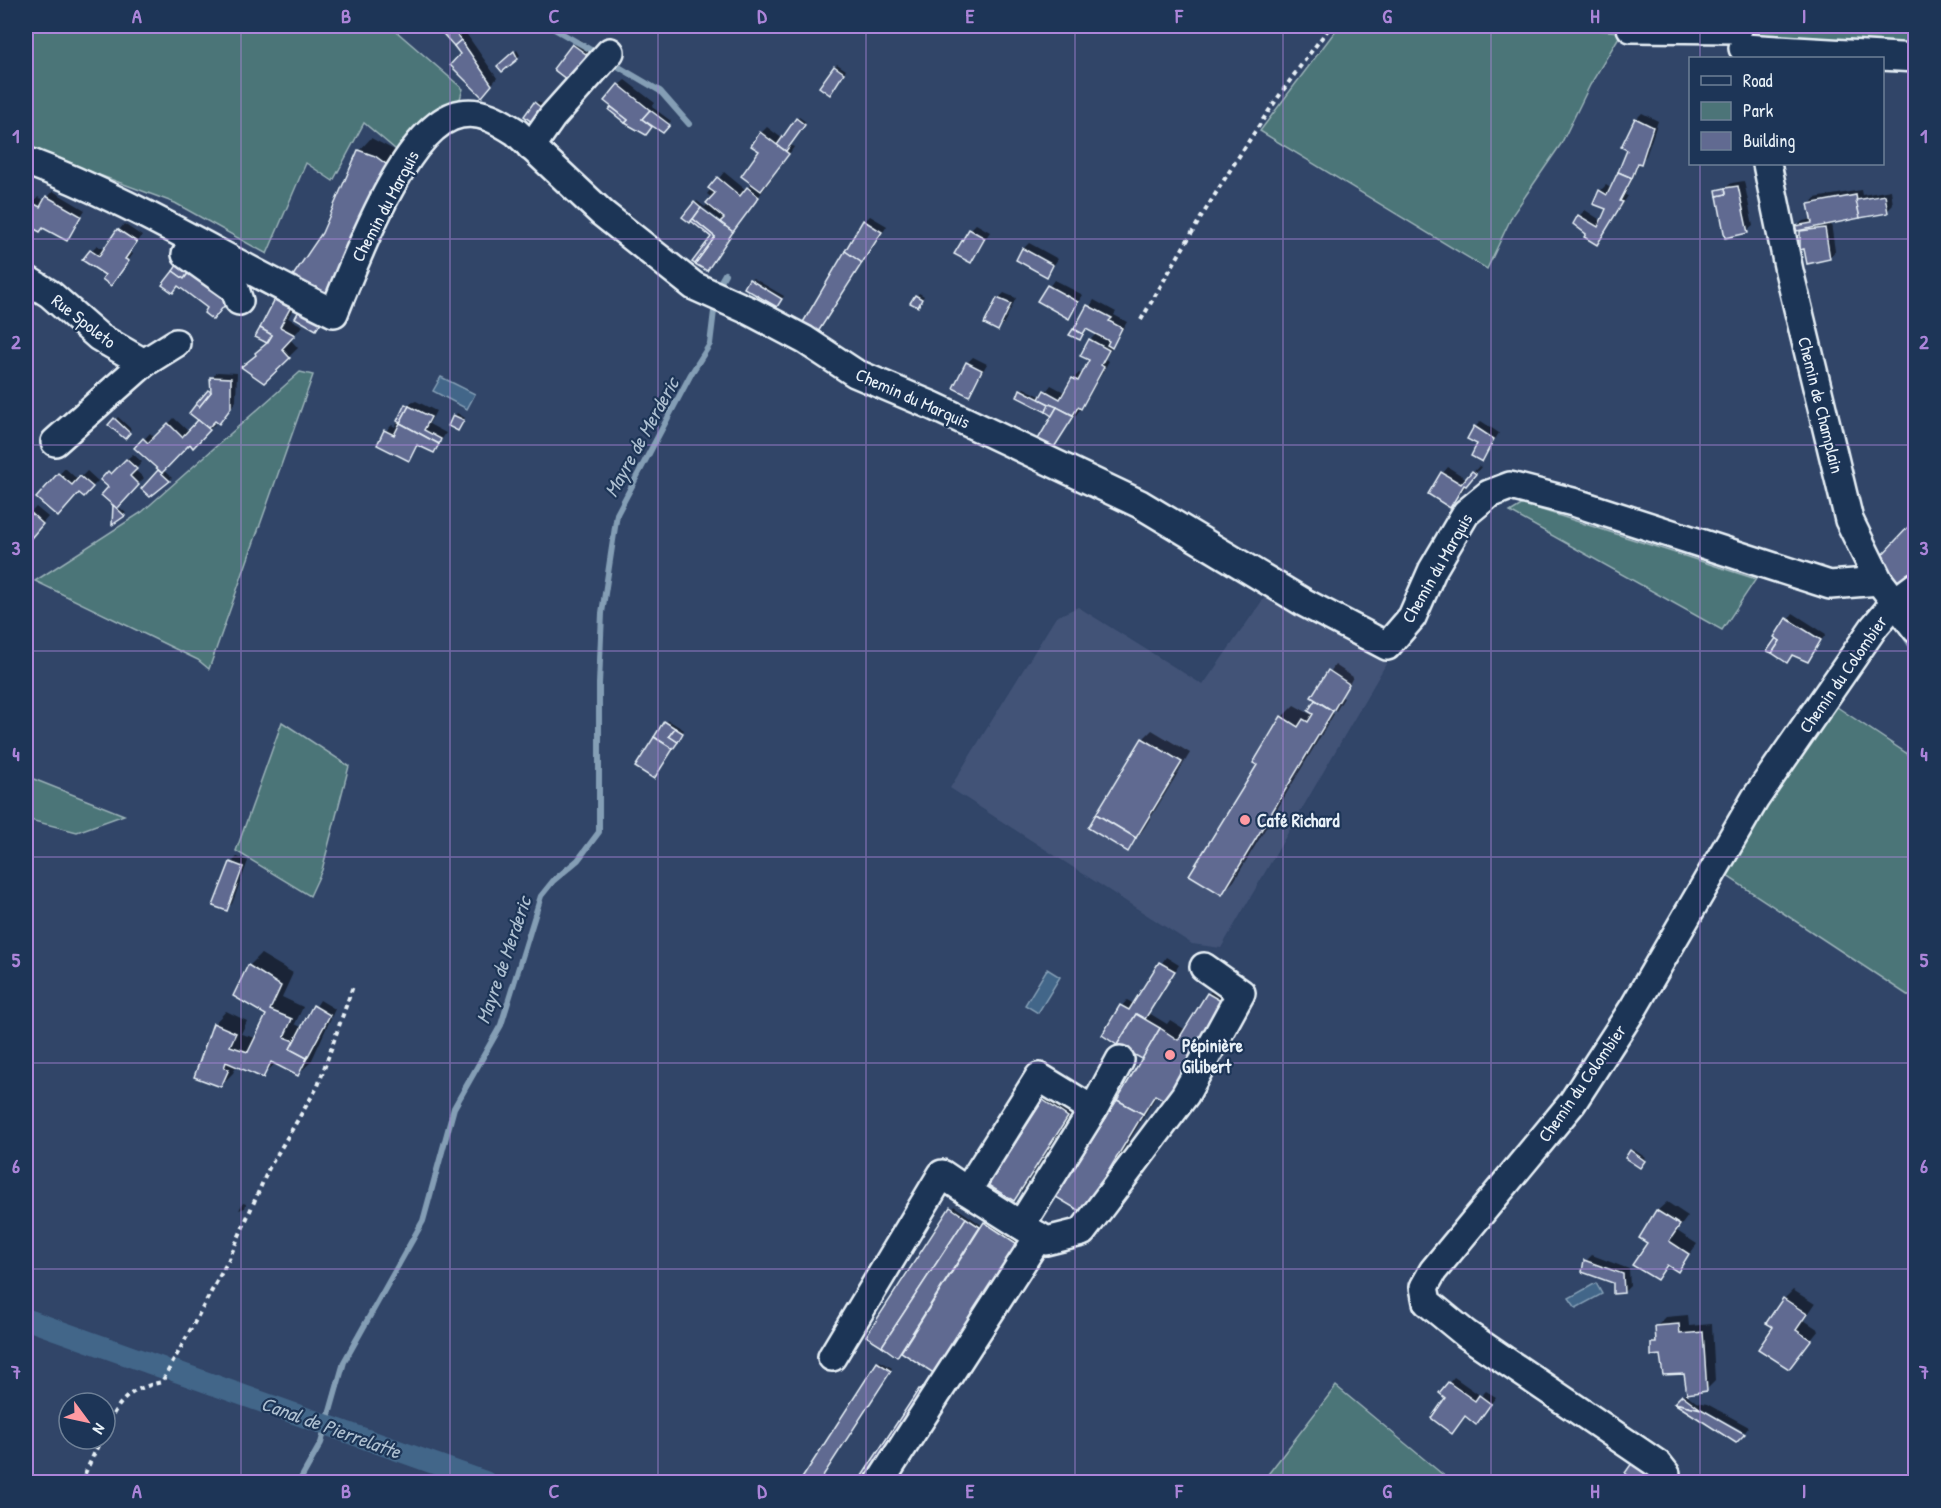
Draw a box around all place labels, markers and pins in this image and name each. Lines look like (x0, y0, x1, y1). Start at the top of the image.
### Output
place label: Café Richard (1257, 808, 1339, 833)
marker: Café Richard (1238, 813, 1252, 827)
place label: Pépinière Gilibert (1182, 1033, 1244, 1079)
marker: Pépinière Gilibert (1163, 1048, 1177, 1062)

